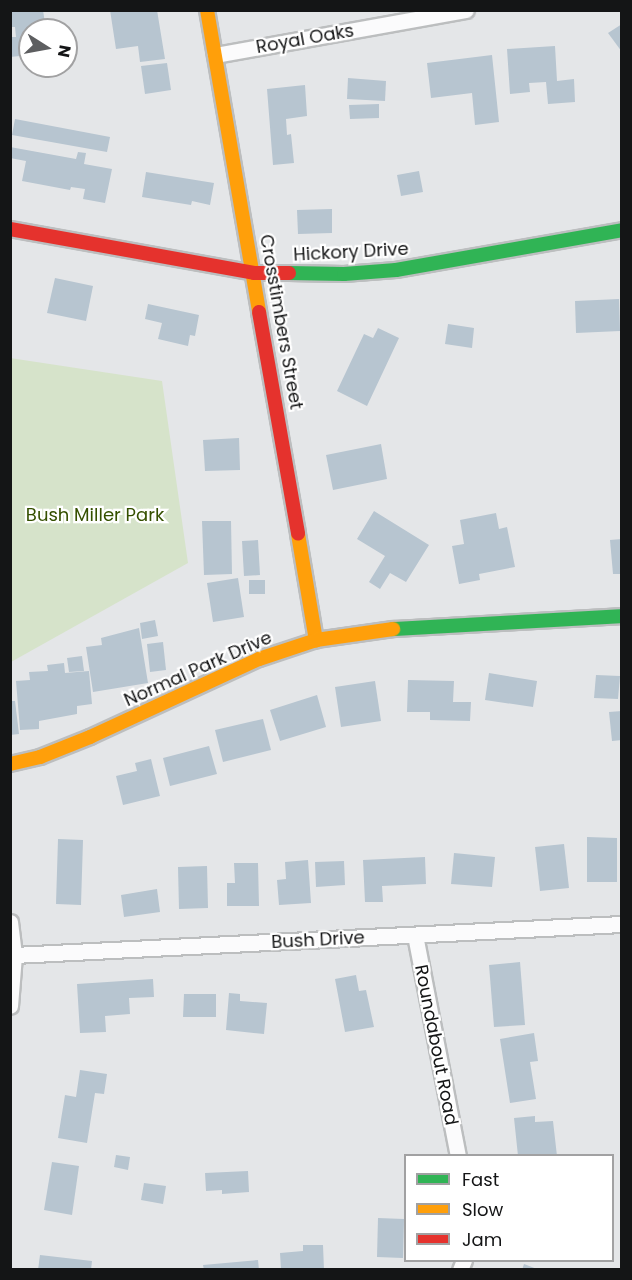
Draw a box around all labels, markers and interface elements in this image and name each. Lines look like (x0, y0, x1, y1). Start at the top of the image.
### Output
north arrow (18, 18, 78, 78)
street label: Royal Oaks (254, 20, 356, 58)
text: N (52, 43, 77, 59)
street label: Crosstimbers Street (255, 233, 307, 411)
street label: Hickory Drive (293, 238, 409, 266)
park label: Bush Miller Park (26, 504, 164, 526)
street label: Normal Park Drive (121, 627, 275, 711)
street label: Bush Drive (271, 927, 365, 953)
street label: Roundabout Road (410, 963, 462, 1127)
legend (404, 1154, 614, 1262)
text: Fast (462, 1167, 499, 1192)
text: Slow (462, 1197, 503, 1222)
text: Jam (462, 1227, 502, 1252)

